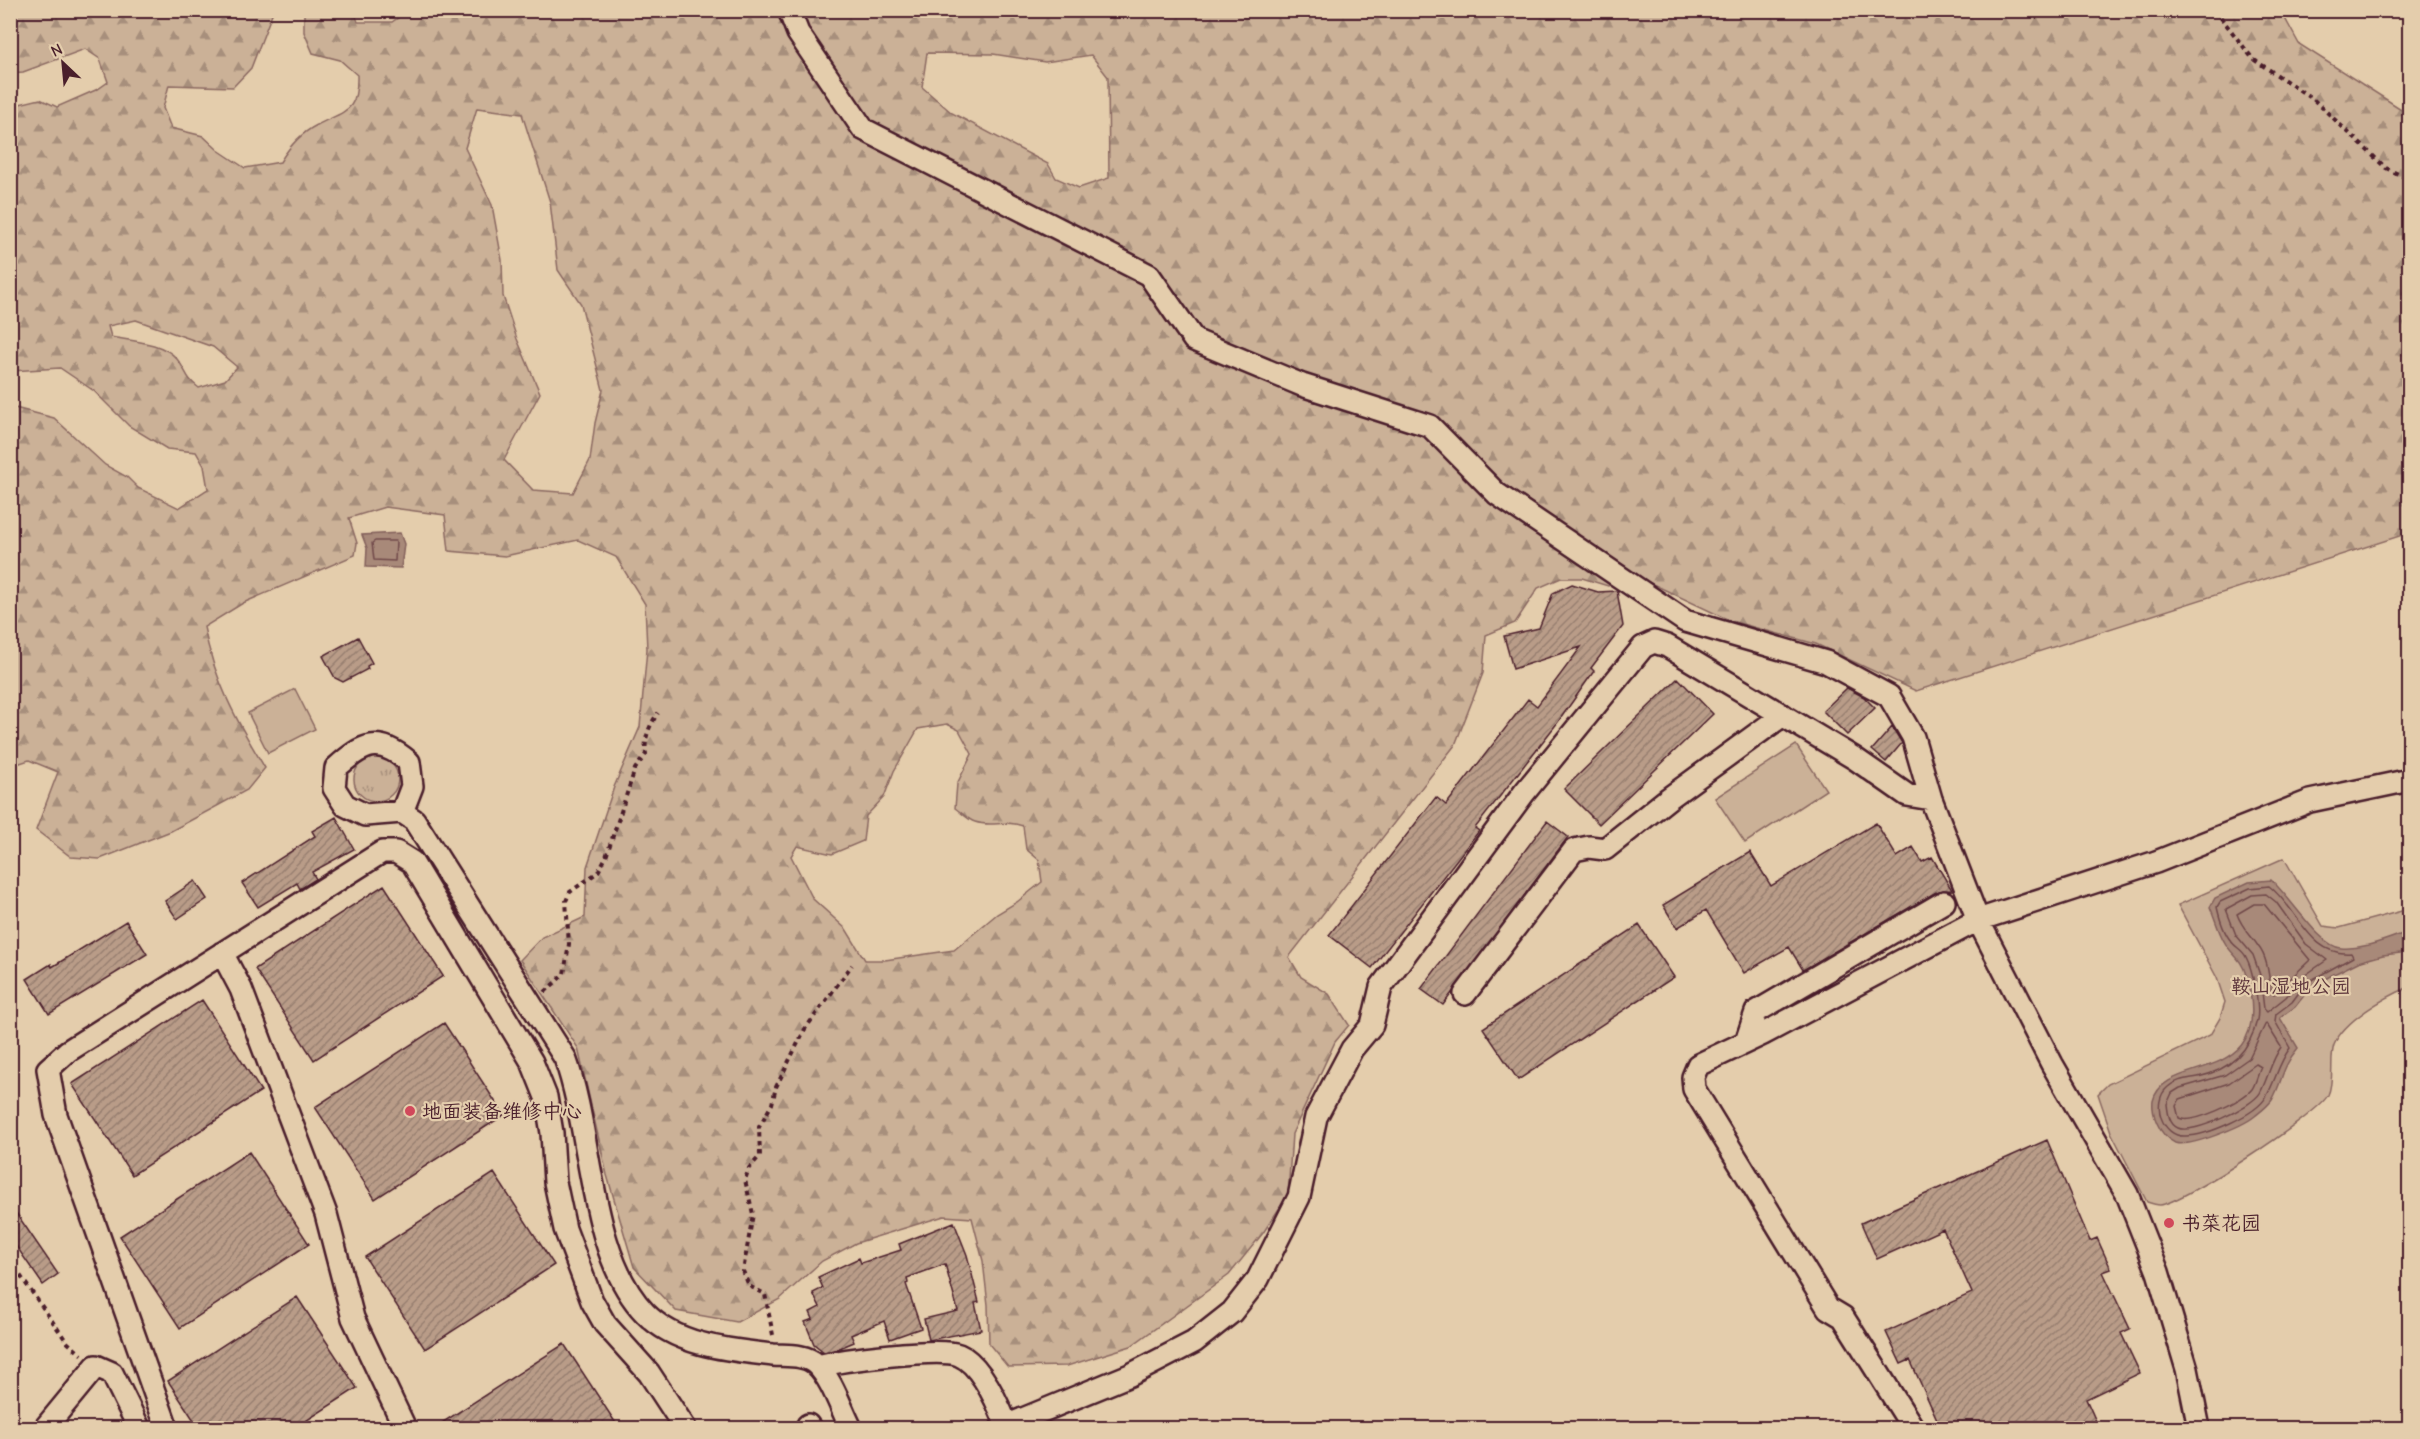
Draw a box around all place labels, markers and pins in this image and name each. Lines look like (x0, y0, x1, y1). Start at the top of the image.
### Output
place label: 地面装备维修中心 (422, 1100, 582, 1123)
marker: 地面装备维修中心 (403, 1104, 417, 1118)
place label: 书菜花园 (2181, 1212, 2261, 1235)
marker: 书菜花园 (2162, 1216, 2176, 1230)

